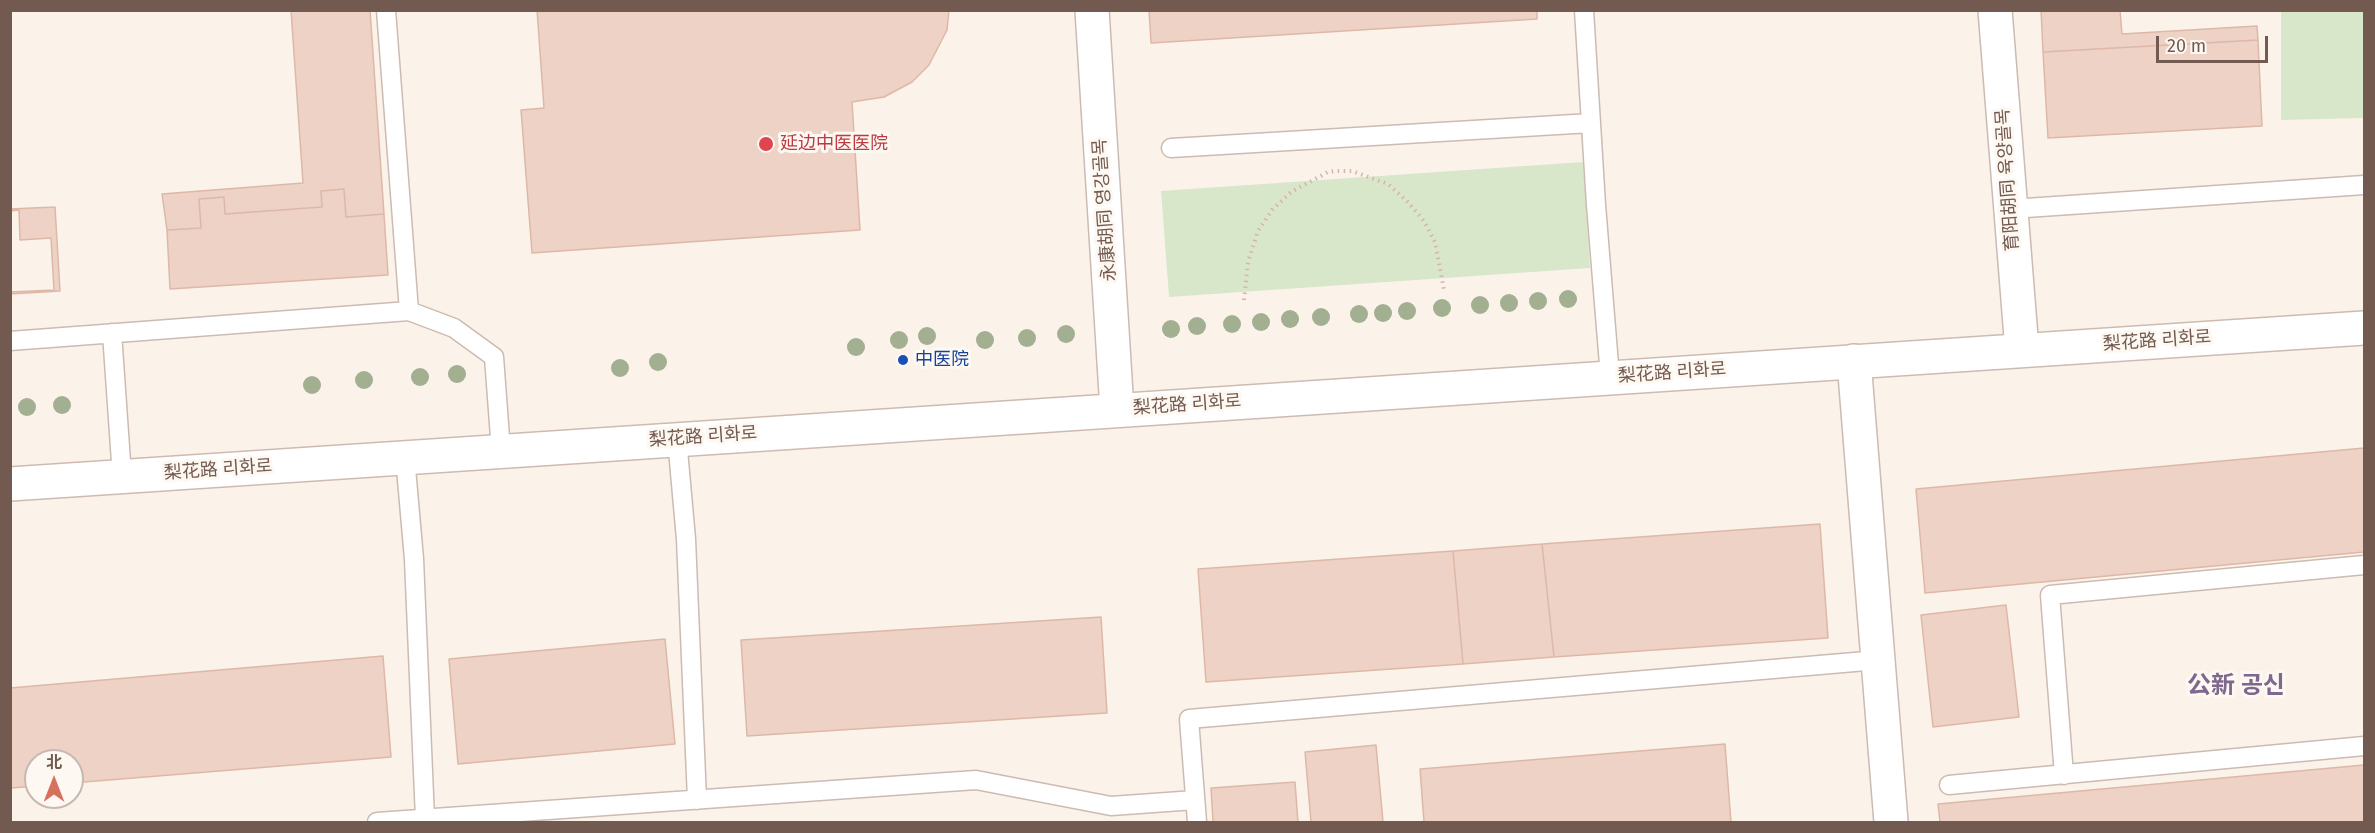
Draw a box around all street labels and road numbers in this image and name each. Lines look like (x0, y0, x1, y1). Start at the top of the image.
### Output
street label: 育阳胡同 육양골목 (1992, 108, 2024, 252)
street label: 永康胡同 영강골목 (1089, 138, 1121, 282)
street label: 梨花路 리화로 (2102, 326, 2212, 356)
street label: 梨花路 리화로 (1617, 358, 1727, 388)
street label: 梨花路 리화로 (1132, 390, 1242, 420)
street label: 梨花路 리화로 (648, 422, 758, 452)
street label: 梨花路 리화로 (163, 455, 273, 485)

